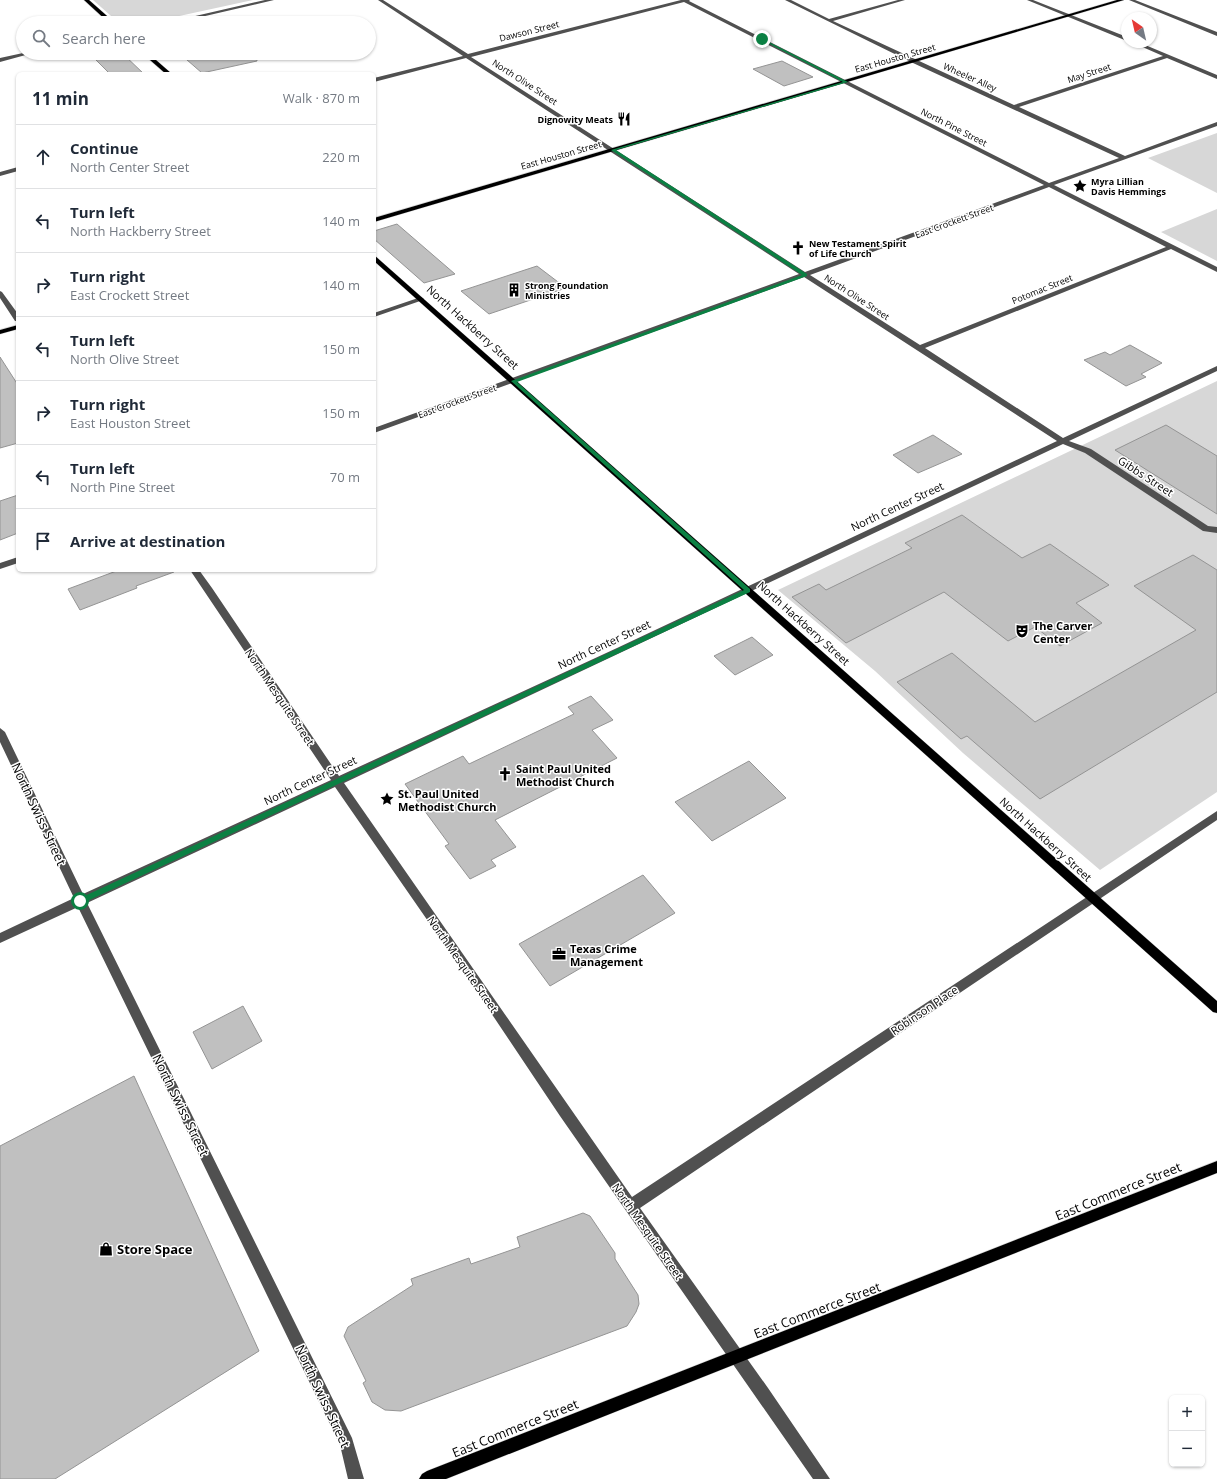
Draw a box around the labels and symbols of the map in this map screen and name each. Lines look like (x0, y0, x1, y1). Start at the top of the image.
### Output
north arrow (1121, 12, 1157, 48)
street label: Dawson Street (498, 17, 560, 45)
route end (753, 30, 771, 48)
street label: East Houston Street (853, 40, 937, 76)
street label: North Olive Street (490, 56, 560, 108)
street label: Wheeler Alley (941, 59, 999, 95)
street label: May Street (1066, 60, 1112, 86)
street label: North Pine Street (919, 105, 989, 149)
restaurant icon: Dignowity Meats (616, 111, 632, 127)
place label: Dignowity Meats (538, 113, 614, 126)
street label: East Houston Street (519, 137, 603, 173)
place label: Myra Lillian Davis Hemmings (1091, 175, 1166, 198)
place icon: Myra Lillian Davis Hemmings (1072, 178, 1088, 194)
street label: East Crockett Street (913, 201, 995, 241)
place label: New Testament Spirit of Life Church (809, 237, 907, 260)
church icon: New Testament Spirit of Life Church (790, 240, 806, 256)
street label: North Olive Street (822, 271, 892, 323)
street label: Potomac Street (1010, 271, 1074, 307)
place label: Strong Foundation Ministries (525, 279, 609, 302)
street label: North Hackberry Street (424, 282, 522, 372)
building icon: Strong Foundation Ministries (506, 282, 522, 298)
street label: East Crockett Street (416, 381, 498, 421)
street label: Gibbs Street (1115, 453, 1177, 500)
street label: North Center Street (848, 478, 946, 534)
street label: North Hackberry Street (755, 578, 853, 668)
street label: North Center Street (555, 616, 653, 672)
place label: The Carver Center (1033, 618, 1092, 646)
theatre icon: The Carver Center (1014, 623, 1030, 639)
street label: North Mesquite Street (242, 645, 318, 749)
street label: North Center Street (261, 752, 359, 808)
street label: North Swiss Street (7, 760, 71, 869)
place label: Saint Paul United Methodist Church (516, 761, 614, 789)
church icon: Saint Paul United Methodist Church (497, 766, 513, 782)
place label: St. Paul United Methodist Church (398, 786, 496, 814)
place icon: St. Paul United Methodist Church (379, 791, 395, 807)
street label: North Hackberry Street (997, 794, 1095, 884)
route start (71, 892, 89, 910)
street label: North Mesquite Street (424, 913, 502, 1015)
place label: Texas Crime Management (570, 941, 643, 969)
office icon: Texas Crime Management (551, 946, 567, 962)
street label: Robinson Place (887, 982, 961, 1038)
street label: North Swiss Street (148, 1051, 214, 1159)
street label: East Commerce Street (1052, 1157, 1184, 1225)
street label: North Mesquite Street (609, 1180, 687, 1282)
place label: Store Space (117, 1240, 193, 1258)
shop icon: Store Space (98, 1241, 114, 1257)
street label: East Commerce Street (751, 1277, 883, 1343)
street label: North Swiss Street (291, 1342, 355, 1451)
street label: East Commerce Street (449, 1394, 581, 1462)

